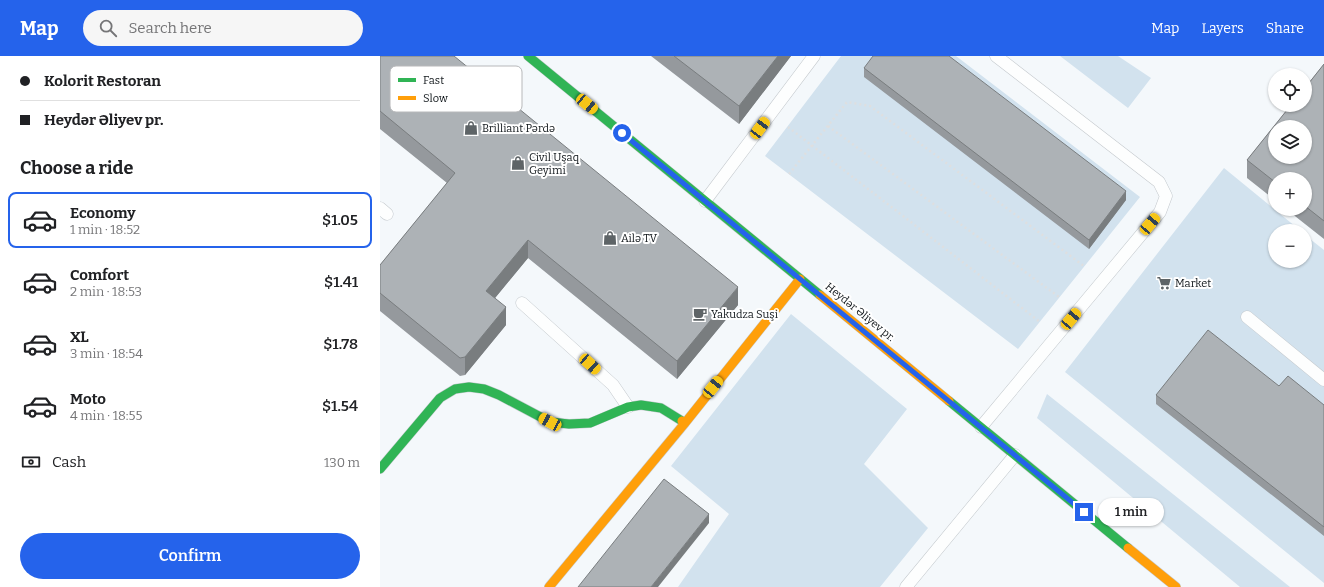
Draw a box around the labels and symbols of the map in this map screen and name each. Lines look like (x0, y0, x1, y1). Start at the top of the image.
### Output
legend (390, 66, 522, 112)
text: Fast (423, 74, 444, 87)
text: Slow (423, 92, 448, 105)
car (574, 92, 600, 116)
car (748, 115, 772, 141)
shop icon: Brilliant Pərdə (463, 120, 479, 136)
place label: Brilliant Pərdə (482, 122, 555, 135)
route start (613, 124, 631, 142)
place label: Civil Uşaq Geyimi (529, 151, 580, 177)
shop icon: Civil Uşaq Geyimi (510, 155, 526, 171)
car (1138, 211, 1162, 237)
shop icon: Ailə TV (602, 230, 618, 246)
place label: Ailə TV (621, 232, 657, 245)
supermarket icon: Market (1156, 275, 1172, 291)
place label: Market (1175, 277, 1211, 290)
street label: Heydər Əliyev pr. (823, 280, 897, 344)
cafe icon: Yakudza Suşi (692, 306, 708, 322)
car (1059, 306, 1083, 332)
place label: Yakudza Suşi (711, 308, 779, 321)
car (577, 352, 603, 376)
car (701, 374, 725, 400)
car (537, 411, 563, 433)
callout: 1 min (1098, 498, 1164, 526)
route end (1075, 503, 1093, 521)

